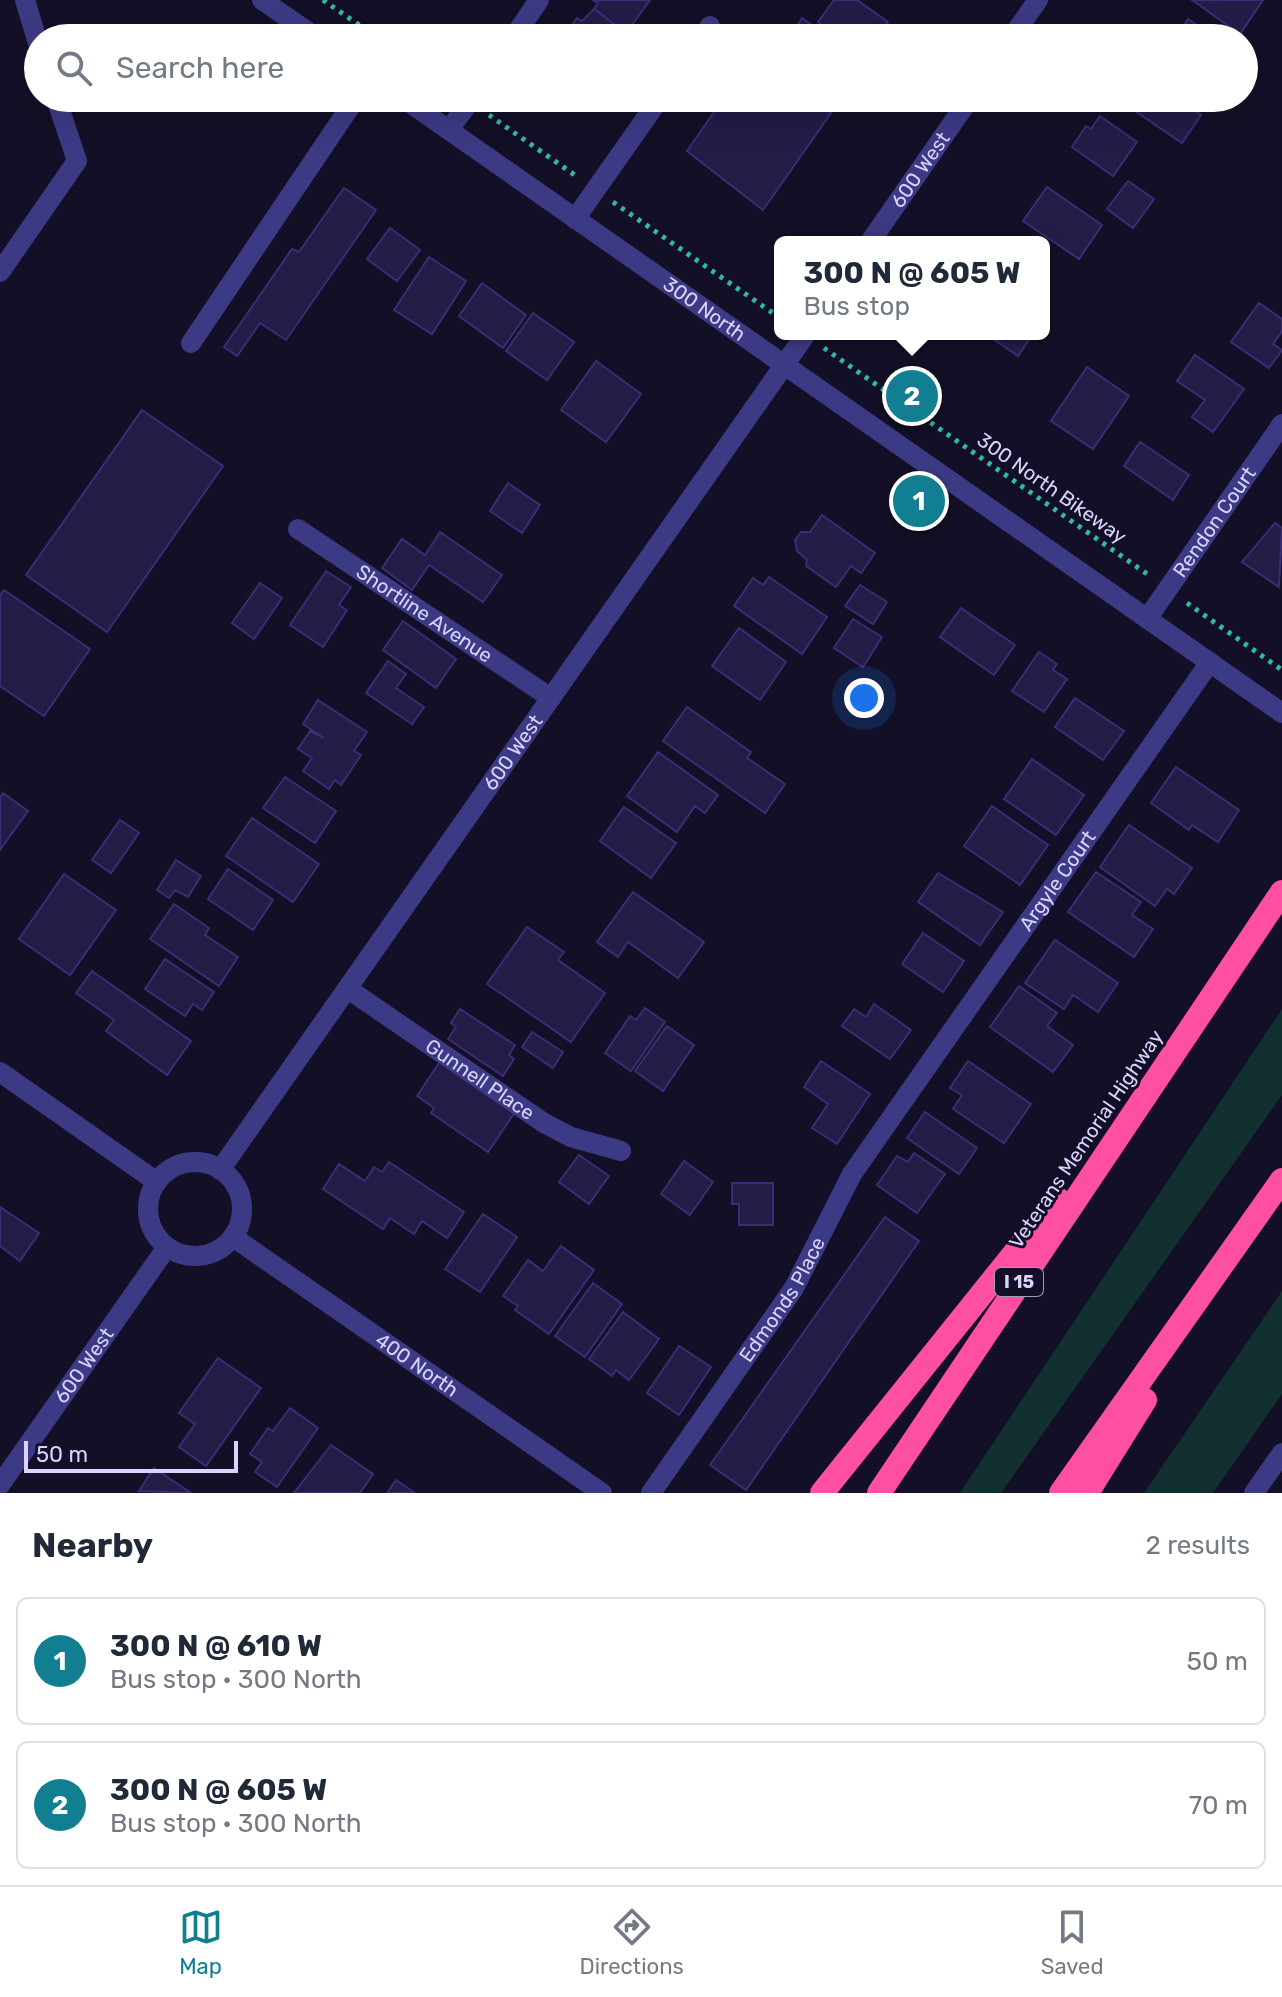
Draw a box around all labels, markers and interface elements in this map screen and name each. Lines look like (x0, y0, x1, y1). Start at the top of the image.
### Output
search box (24, 24, 1258, 112)
icon: search (52, 46, 96, 90)
text: Search here (116, 50, 284, 86)
street label: 600 West (886, 127, 955, 212)
popup (774, 236, 1050, 340)
text: 300 N @ 605 W (803, 255, 1021, 291)
street label: 300 North (659, 272, 750, 346)
text: Bus stop (803, 291, 910, 322)
pin: 2 (886, 366, 938, 426)
street label: 300 North Bikeway (973, 427, 1131, 549)
street label: Rendon Court (1168, 462, 1261, 582)
pin: 1 (893, 471, 945, 531)
street label: Shortline Avenue (352, 559, 497, 668)
your location (844, 678, 884, 718)
street label: 600 West (478, 710, 548, 795)
street label: Argyle Court (1014, 825, 1101, 935)
street label: Veterans Memorial Highway (1004, 1025, 1168, 1253)
street label: Gunnell Place (421, 1034, 539, 1125)
street label: Edmonds Place (734, 1233, 830, 1367)
road number: I 15 (995, 1268, 1043, 1296)
street label: 600 West (49, 1323, 119, 1408)
street label: 400 North (371, 1328, 463, 1402)
scale bar (24, 1437, 238, 1473)
text: 50 m (36, 1441, 88, 1468)
text: Nearby (32, 1525, 153, 1566)
text: 2 results (1146, 1530, 1250, 1561)
text: 300 N @ 610 W (110, 1628, 322, 1664)
text: 1 (54, 1646, 66, 1677)
text: 50 m (1187, 1646, 1248, 1677)
text: Bus stop · 300 North (110, 1664, 362, 1695)
text: 300 N @ 605 W (110, 1772, 327, 1808)
text: 2 (52, 1790, 68, 1821)
text: 70 m (1189, 1790, 1248, 1821)
text: Bus stop · 300 North (110, 1808, 362, 1839)
tab: Map (179, 1905, 223, 1980)
tab: Directions (580, 1905, 684, 1980)
tab: Saved (1041, 1905, 1104, 1980)

